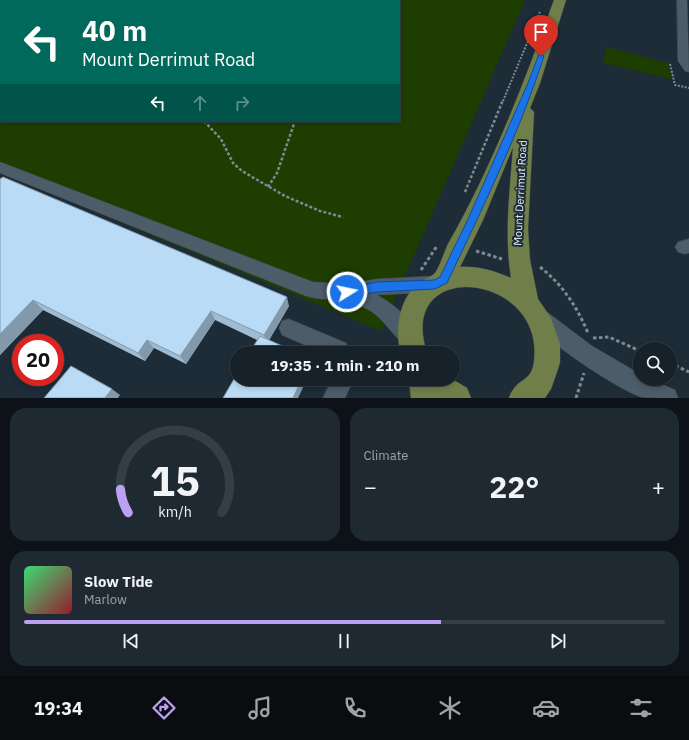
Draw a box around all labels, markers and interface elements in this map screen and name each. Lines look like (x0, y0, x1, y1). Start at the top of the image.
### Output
text: 40 m (82, 12, 147, 49)
pin (524, 15, 558, 56)
icon: left (16, 16, 68, 68)
icon: arrive (530, 21, 552, 43)
text: Mount Derrimut Road (82, 48, 255, 71)
icon: left (147, 92, 169, 114)
icon: ahead (189, 92, 211, 114)
icon: right (231, 92, 253, 114)
street label: Mount Derrimut Road (510, 140, 530, 246)
position arrow (326, 271, 368, 313)
speed limit sign: 20 (12, 334, 64, 386)
map controls (633, 342, 677, 386)
button: search (633, 342, 677, 386)
text: 19:35 · 1 min · 210 m (271, 356, 419, 375)
text: Climate (364, 447, 408, 464)
text: 15 (150, 452, 200, 506)
text: 22° (489, 467, 539, 506)
text: − (364, 472, 377, 501)
text: + (652, 472, 665, 501)
text: km/h (158, 501, 192, 520)
text: Slow Tide (84, 572, 153, 591)
text: Marlow (84, 591, 127, 608)
icon: previous (120, 630, 142, 652)
icon: pause (333, 630, 355, 652)
icon: next (547, 630, 569, 652)
icon: directions (150, 694, 178, 722)
icon: music (246, 694, 274, 722)
icon: phone (341, 694, 369, 722)
icon: climate (436, 694, 464, 722)
icon: car (532, 694, 560, 722)
icon: filters (627, 694, 655, 722)
text: 19:34 (34, 697, 83, 720)

